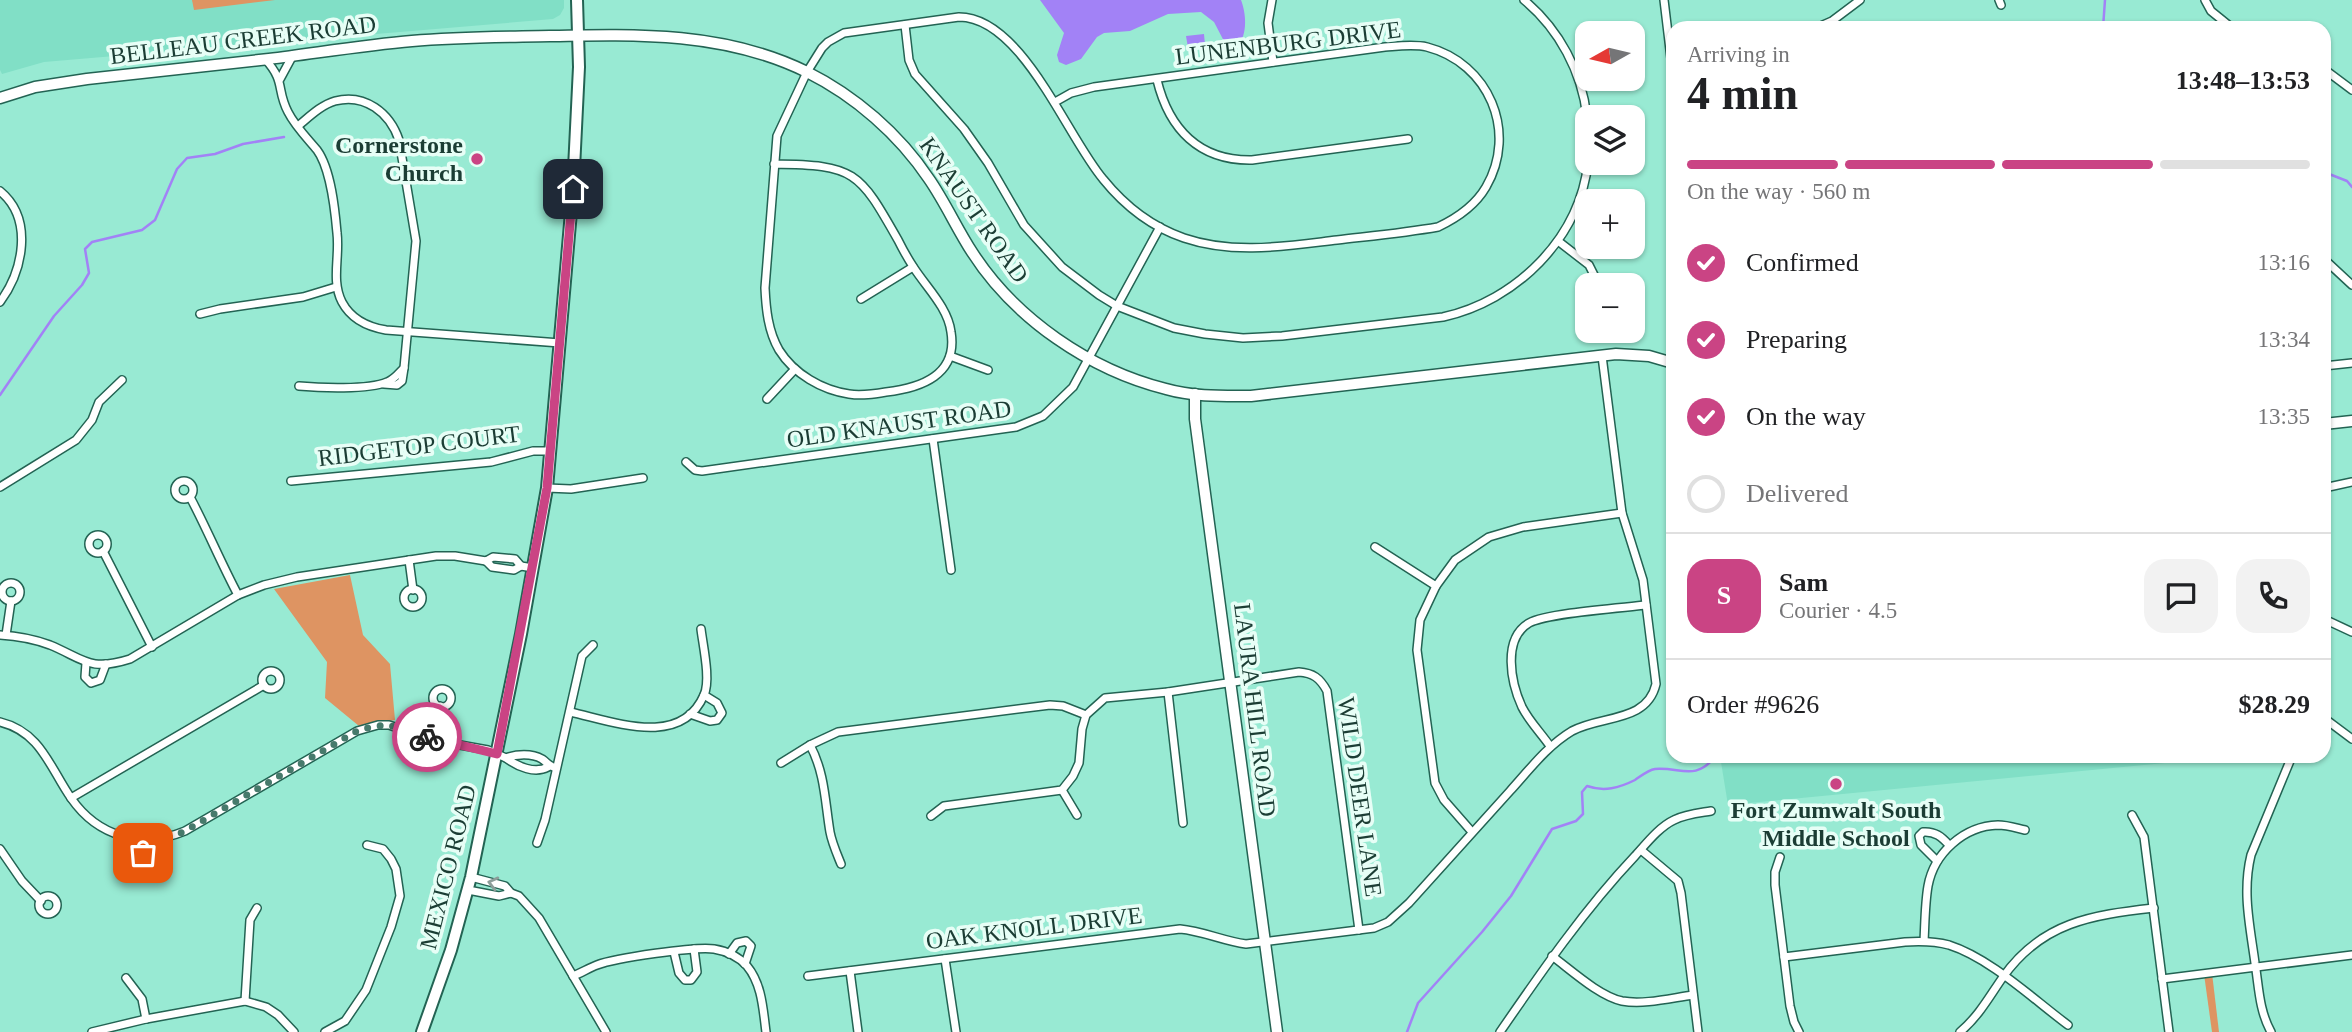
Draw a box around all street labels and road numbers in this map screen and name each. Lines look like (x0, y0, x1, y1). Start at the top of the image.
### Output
street label: BELLEAU CREEK ROAD (108, 11, 378, 69)
street label: LUNENBURG DRIVE (1174, 16, 1402, 70)
street label: KNAUST ROAD (914, 133, 1034, 287)
street label: OLD KNAUST ROAD (785, 395, 1013, 453)
street label: RIDGETOP COURT (317, 421, 522, 471)
street label: LAURA HILL ROAD (1229, 602, 1281, 818)
street label: WILD DEER LANE (1333, 696, 1387, 898)
street label: MEXICO ROAD (415, 782, 481, 952)
street label: OAK KNOLL DRIVE (924, 902, 1144, 954)

